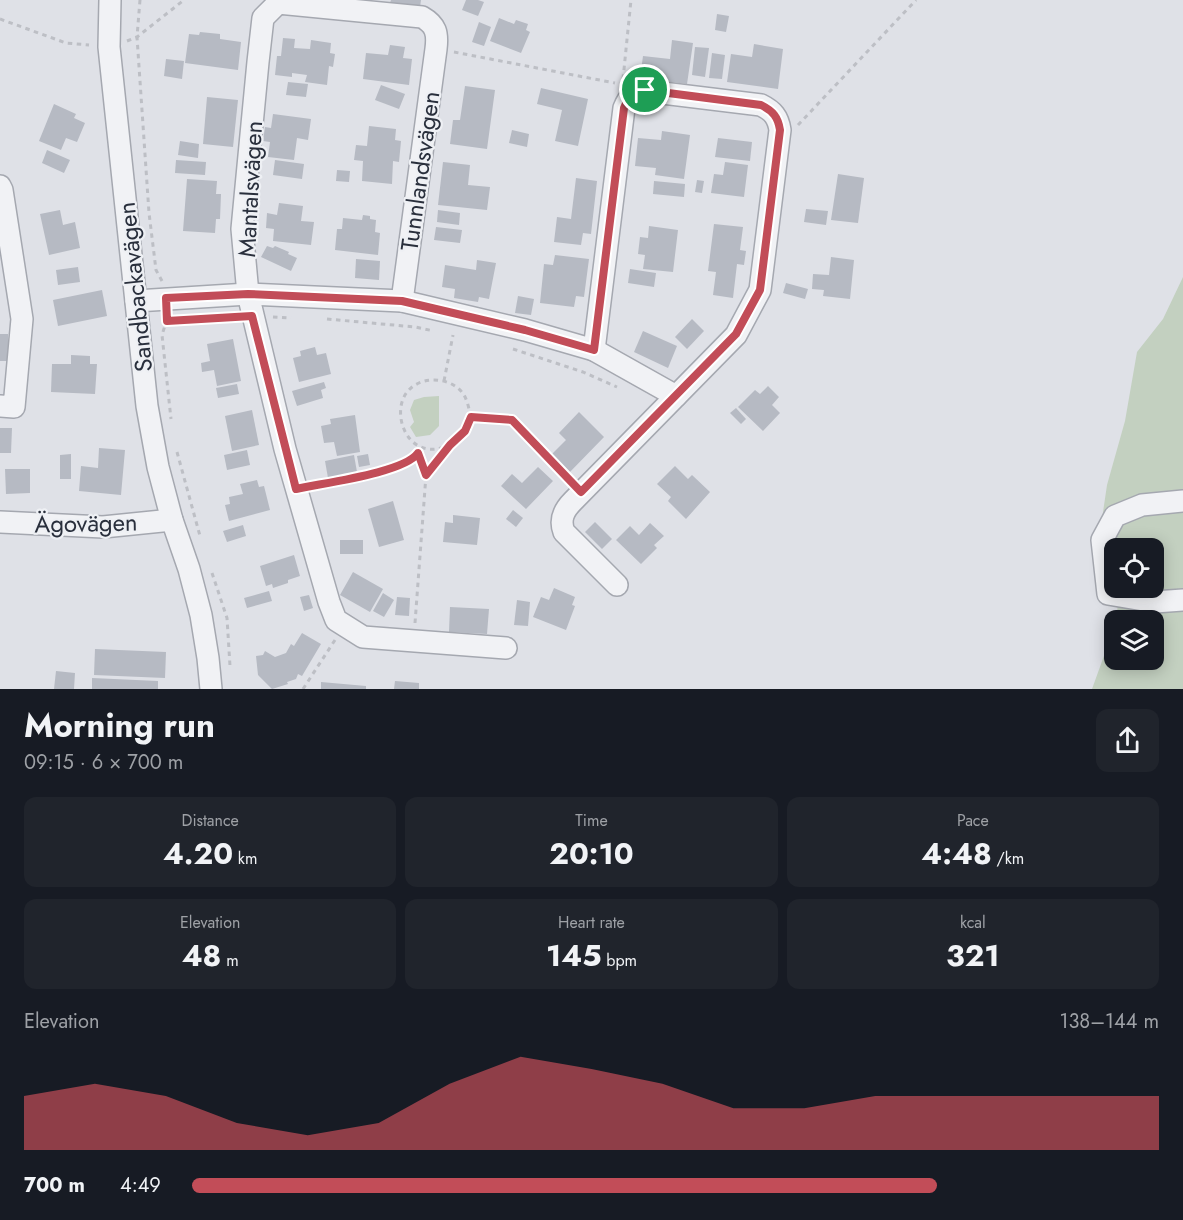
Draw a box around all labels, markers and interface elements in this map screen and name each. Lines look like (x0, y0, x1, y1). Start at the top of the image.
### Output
pin (619, 64, 670, 115)
icon: arrive (628, 73, 661, 106)
street label: Tunnlandsvägen (391, 89, 449, 253)
street label: Mantalsvägen (229, 120, 271, 258)
street label: Sandbackavägen (109, 200, 161, 374)
street label: Ägovägen (34, 505, 138, 541)
map controls (1104, 538, 1164, 670)
button: locate (1104, 538, 1164, 598)
button: layers (1104, 610, 1164, 670)
text: Morning run (24, 702, 215, 749)
button: share (1096, 709, 1159, 772)
text: 09:15 · 6 × 700 m (24, 748, 183, 777)
text: Distance (182, 809, 239, 832)
text: Time (575, 809, 608, 832)
text: Pace (957, 809, 989, 832)
text: 4.20 (163, 832, 233, 875)
text: 20:10 (549, 832, 634, 875)
text: 4:48 (921, 832, 992, 875)
text: km (233, 847, 257, 870)
text: /km (992, 847, 1024, 870)
text: Elevation (180, 911, 240, 934)
text: Heart rate (558, 911, 625, 934)
text: kcal (960, 911, 986, 934)
text: 48 (182, 934, 221, 977)
text: 145 (546, 934, 602, 977)
text: 321 (946, 934, 1000, 977)
text: m (221, 949, 239, 972)
text: bpm (602, 949, 637, 972)
text: Elevation (24, 1007, 99, 1036)
text: 138–144 m (1059, 1007, 1159, 1036)
text: 700 m (24, 1171, 85, 1200)
text: 4:49 (120, 1171, 161, 1200)

